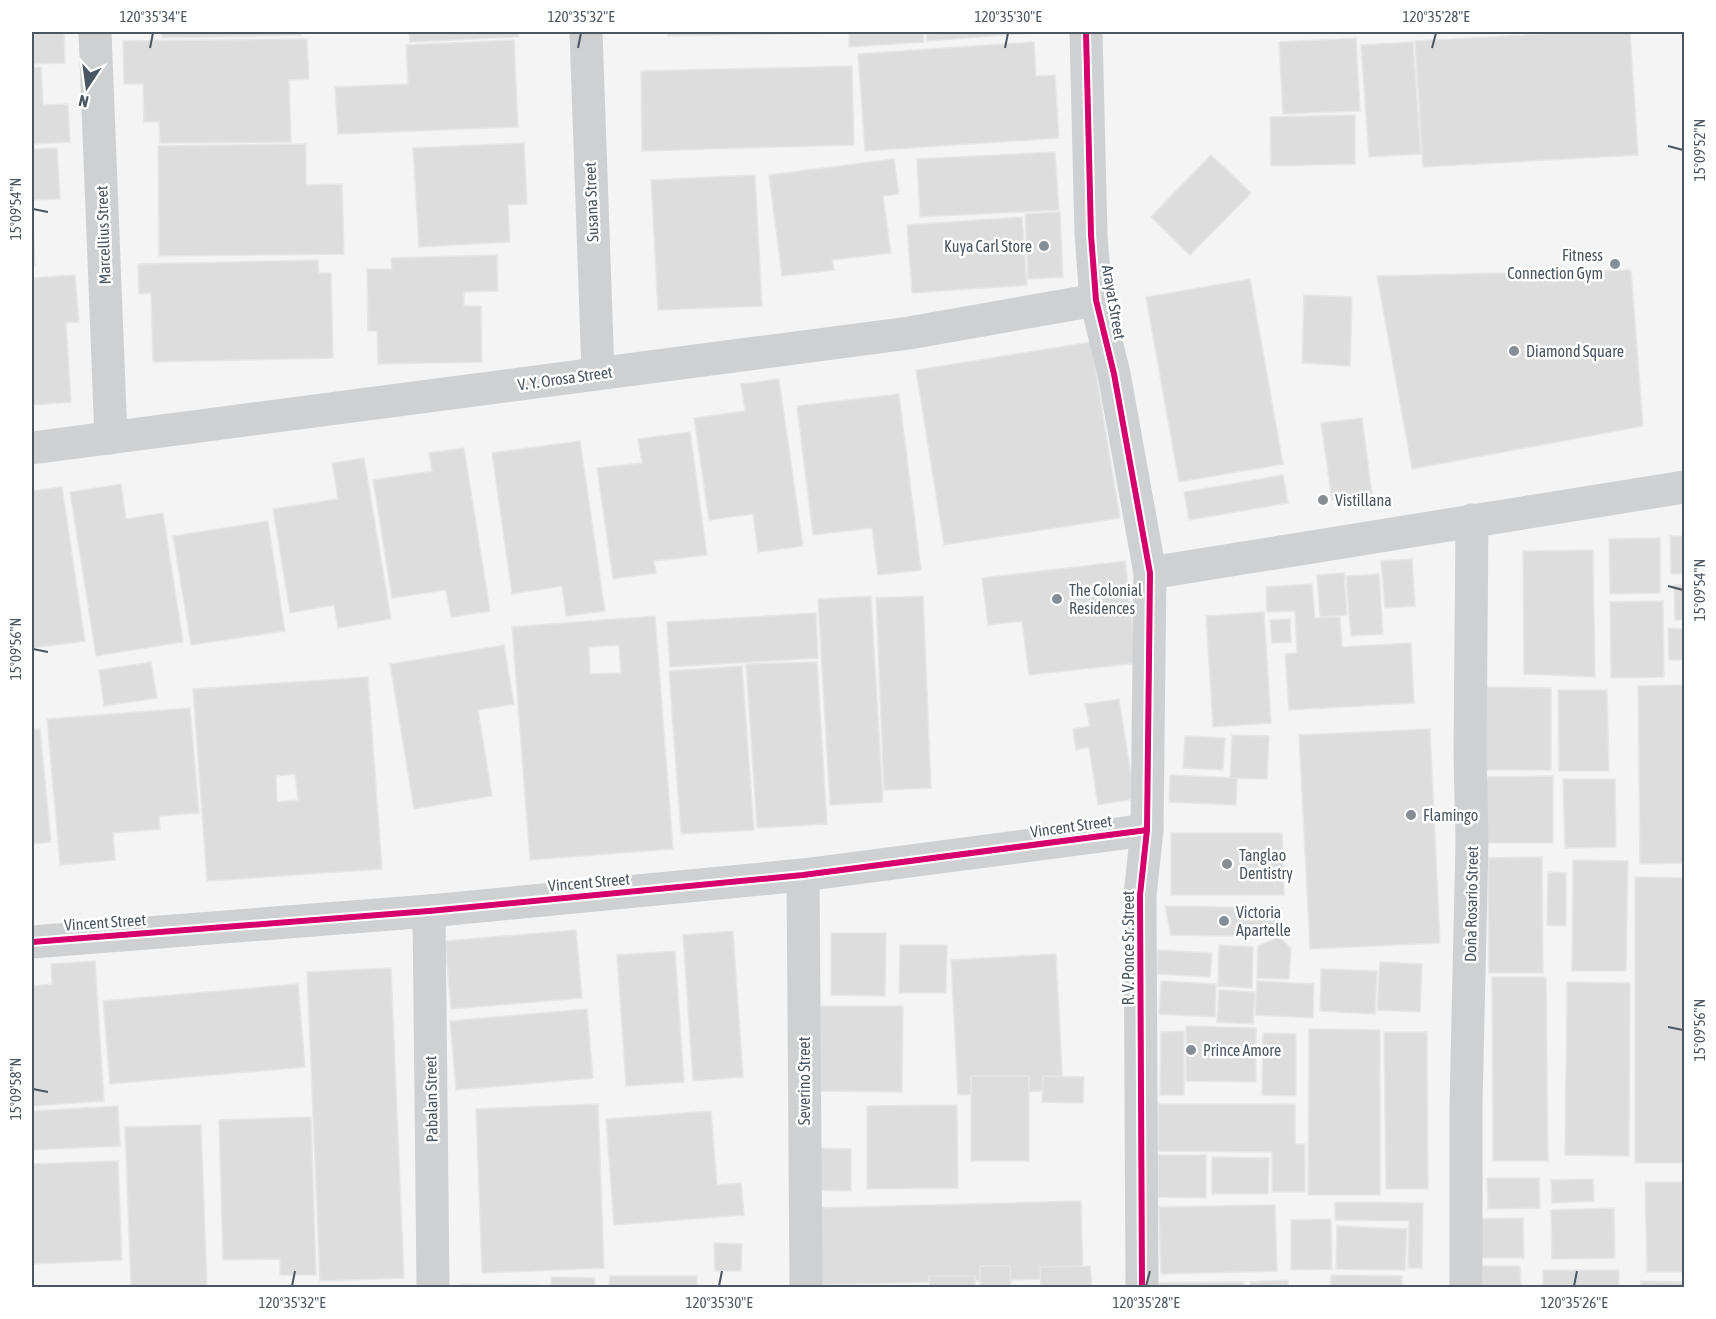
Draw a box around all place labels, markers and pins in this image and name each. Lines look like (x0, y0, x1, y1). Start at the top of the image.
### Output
place label: Kuya Carl Store (944, 237, 1032, 256)
marker: Kuya Carl Store (1037, 239, 1051, 253)
place label: Fitness Connection Gym (1507, 246, 1603, 283)
marker: Fitness Connection Gym (1608, 257, 1622, 271)
place label: Diamond Square (1526, 342, 1624, 361)
marker: Diamond Square (1507, 344, 1521, 358)
place label: Vistillana (1335, 491, 1392, 509)
marker: Vistillana (1316, 493, 1330, 507)
place label: The Colonial Residences (1069, 581, 1143, 617)
marker: The Colonial Residences (1050, 592, 1064, 606)
place label: Flamingo (1423, 806, 1478, 825)
marker: Flamingo (1404, 808, 1418, 822)
place label: Tanglao Dentistry (1239, 846, 1293, 883)
marker: Tanglao Dentistry (1220, 857, 1234, 871)
place label: Victoria Apartelle (1236, 903, 1291, 940)
marker: Victoria Apartelle (1217, 914, 1231, 928)
place label: Prince Amore (1203, 1041, 1281, 1059)
marker: Prince Amore (1184, 1043, 1198, 1057)

